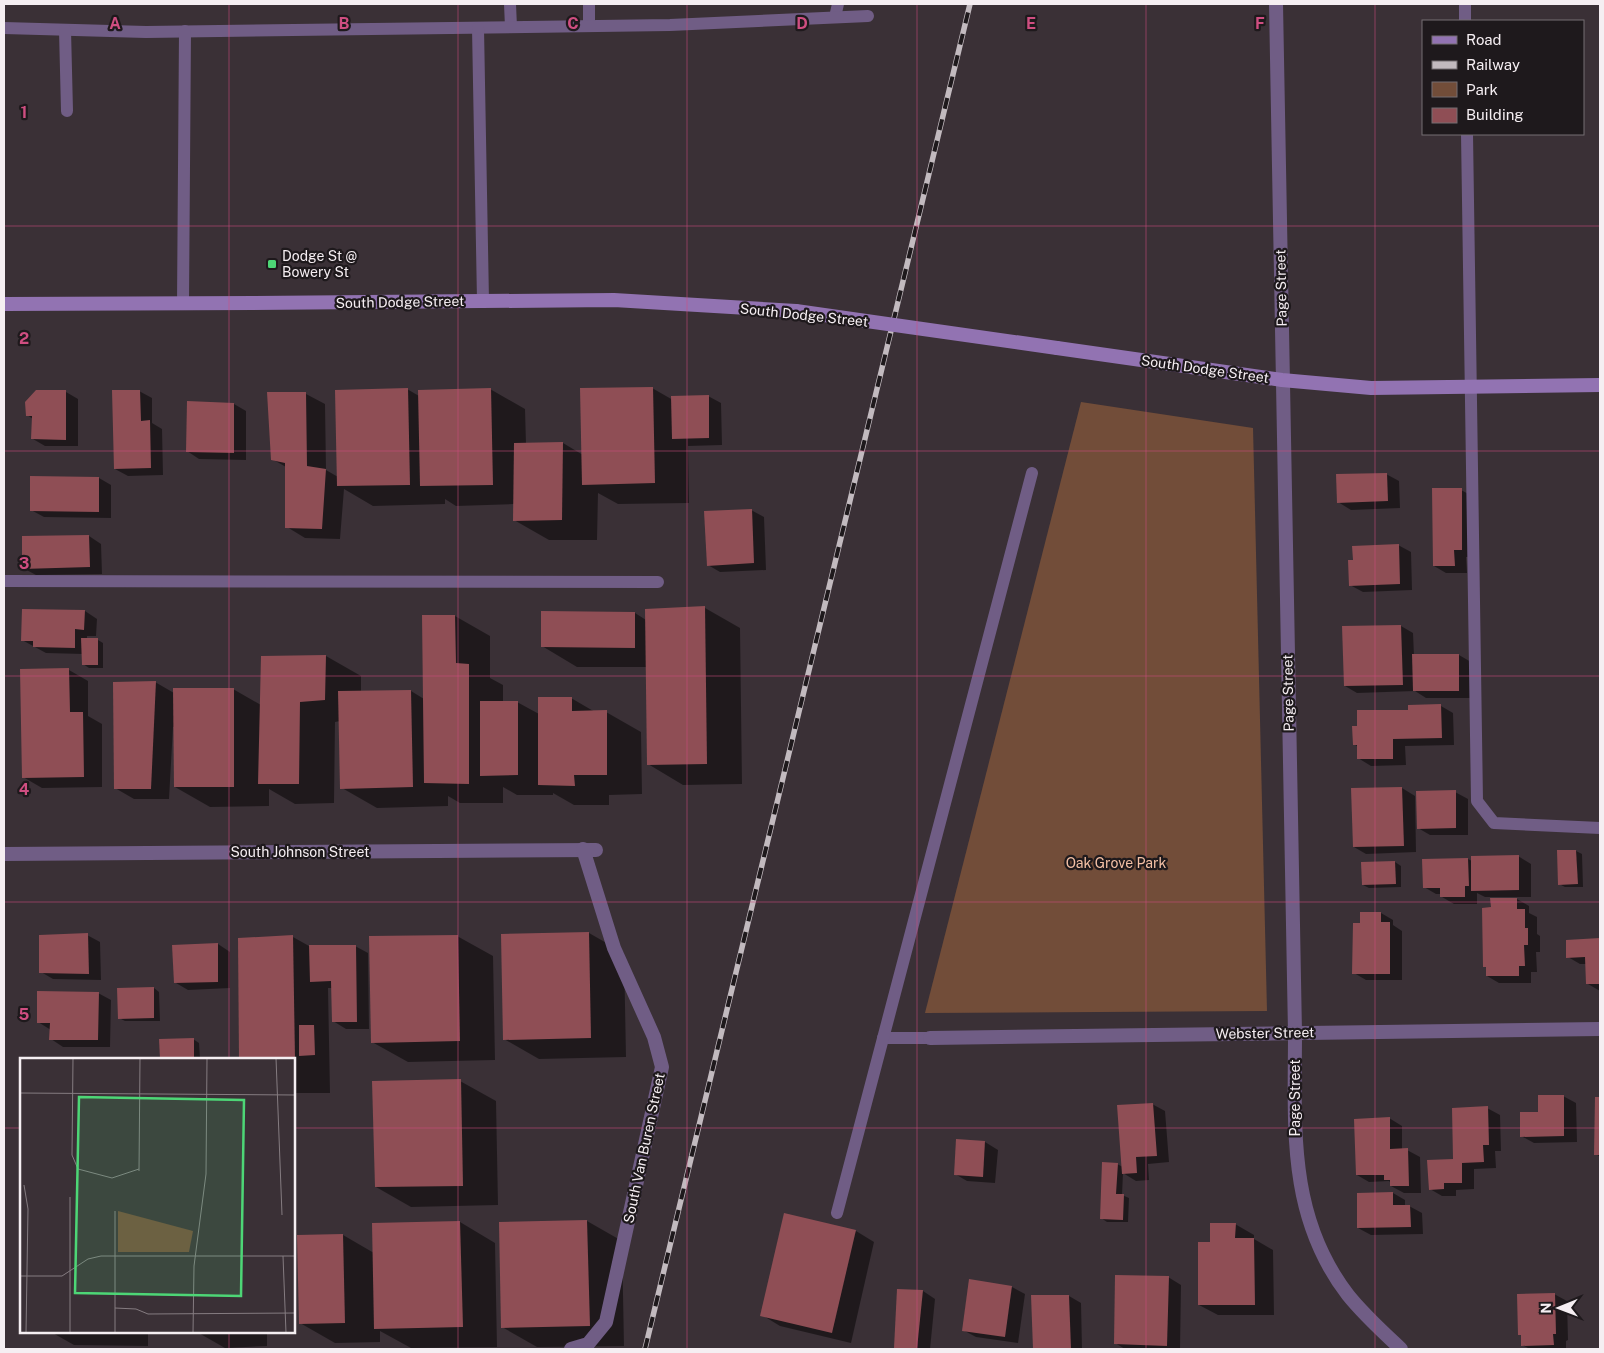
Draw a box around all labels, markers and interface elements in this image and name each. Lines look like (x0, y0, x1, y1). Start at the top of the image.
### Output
text: A (109, 14, 121, 33)
text: B (339, 14, 350, 33)
text: C (567, 14, 579, 33)
text: D (796, 14, 808, 33)
text: E (1026, 14, 1036, 33)
text: F (1255, 14, 1265, 33)
legend (1422, 20, 1584, 135)
text: Road (1466, 31, 1502, 48)
text: Railway (1466, 56, 1520, 73)
text: Park (1466, 81, 1498, 98)
text: 1 (21, 103, 27, 122)
text: Building (1466, 106, 1524, 123)
place label: Dodge St @ Bowery St (282, 248, 357, 280)
street label: Page Street (1272, 249, 1290, 327)
marker: Dodge St @ Bowery St (266, 258, 278, 270)
street label: South Dodge Street (335, 293, 465, 311)
street label: South Dodge Street (739, 300, 869, 330)
text: 2 (19, 329, 29, 348)
street label: South Dodge Street (1140, 352, 1270, 386)
text: 3 (19, 554, 29, 573)
street label: Page Street (1279, 654, 1297, 732)
text: 4 (19, 780, 30, 799)
street label: South Johnson Street (230, 844, 370, 860)
park label: Oak Grove Park (1066, 855, 1166, 871)
text: 5 (19, 1005, 30, 1024)
street label: Webster Street (1215, 1024, 1315, 1042)
inset map (20, 1058, 295, 1333)
street label: Page Street (1287, 1059, 1303, 1137)
street label: South Van Buren Street (620, 1071, 668, 1225)
north arrow (1534, 1283, 1584, 1333)
text: N (1538, 1303, 1554, 1314)

